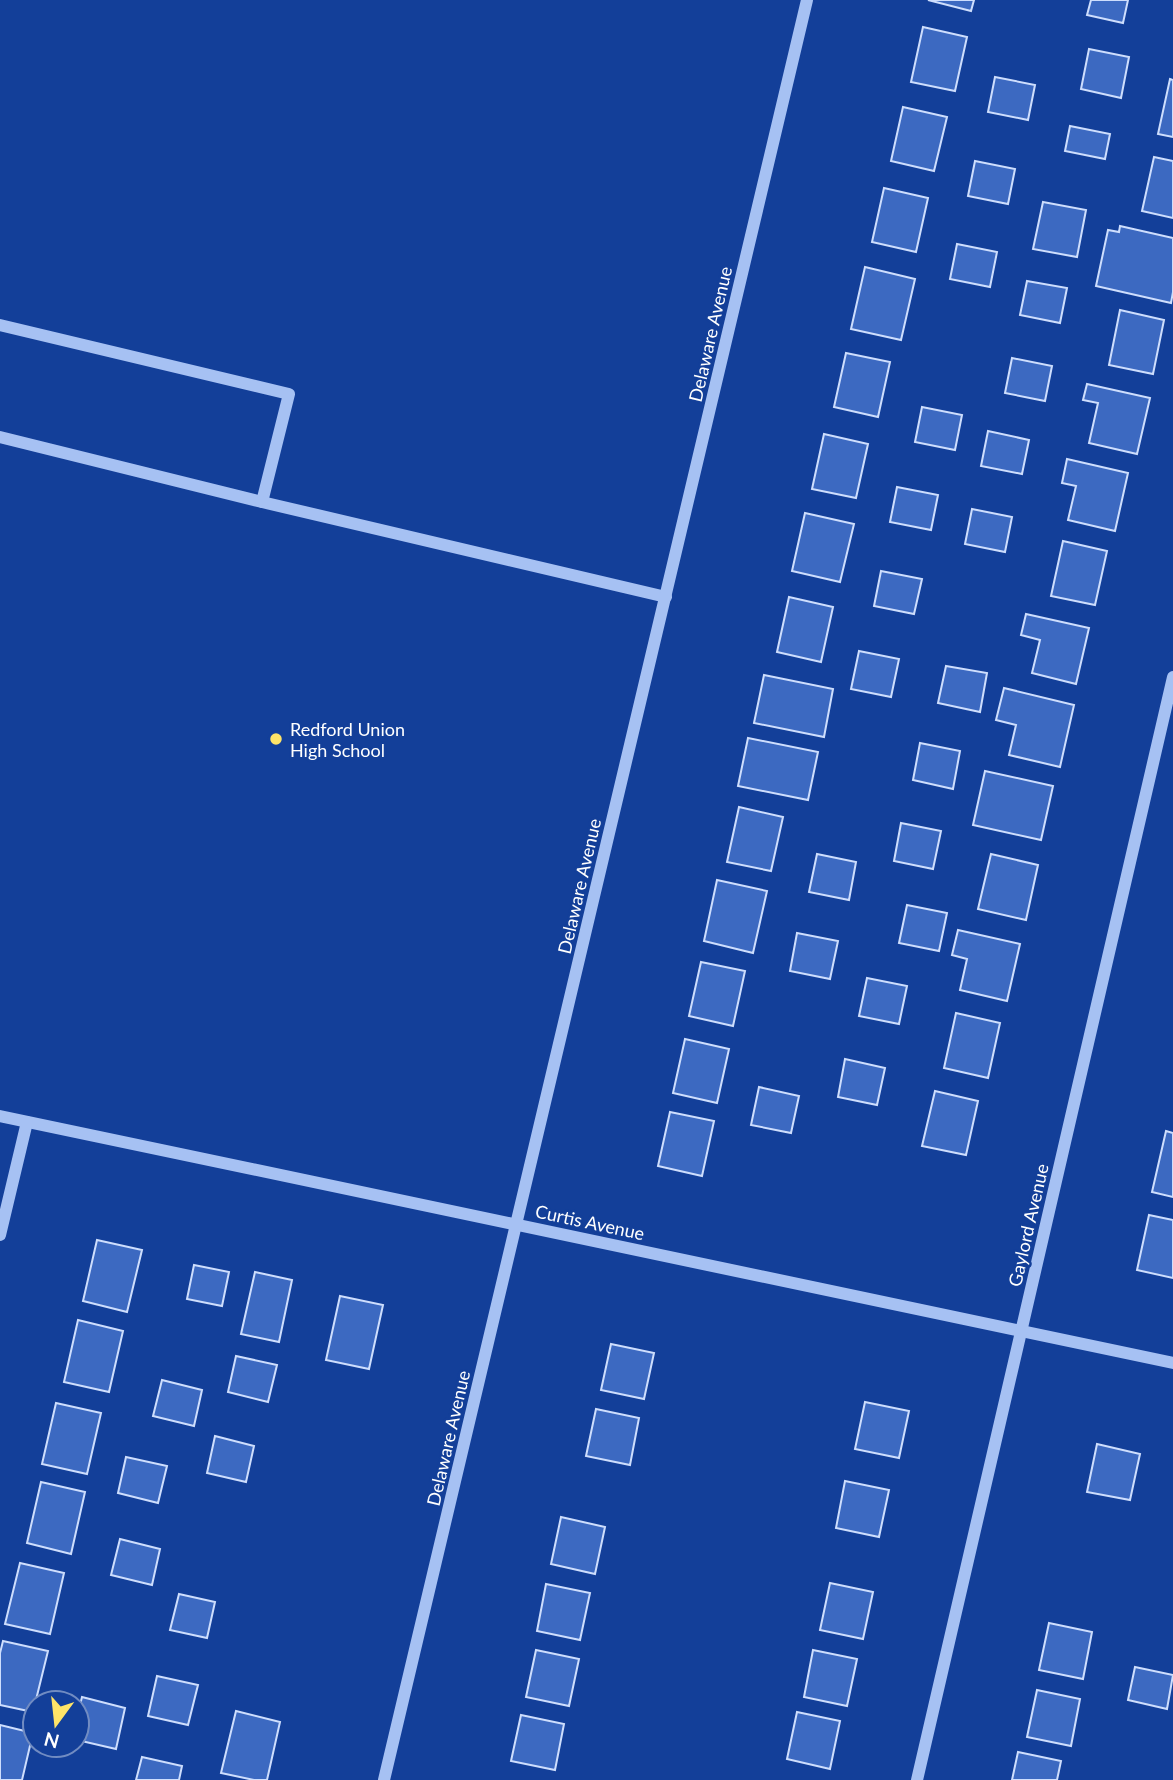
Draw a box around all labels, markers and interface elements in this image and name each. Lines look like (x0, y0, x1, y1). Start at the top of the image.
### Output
street label: Delaware Avenue (684, 264, 736, 404)
place label: Redford Union High School (290, 718, 405, 761)
marker: Redford Union High School (268, 731, 284, 747)
street label: Delaware Avenue (553, 816, 605, 956)
street label: Gaylord Avenue (1003, 1161, 1053, 1289)
street label: Curtis Avenue (533, 1200, 647, 1244)
street label: Delaware Avenue (422, 1368, 474, 1508)
north arrow (21, 1689, 91, 1759)
text: N (41, 1728, 62, 1754)

